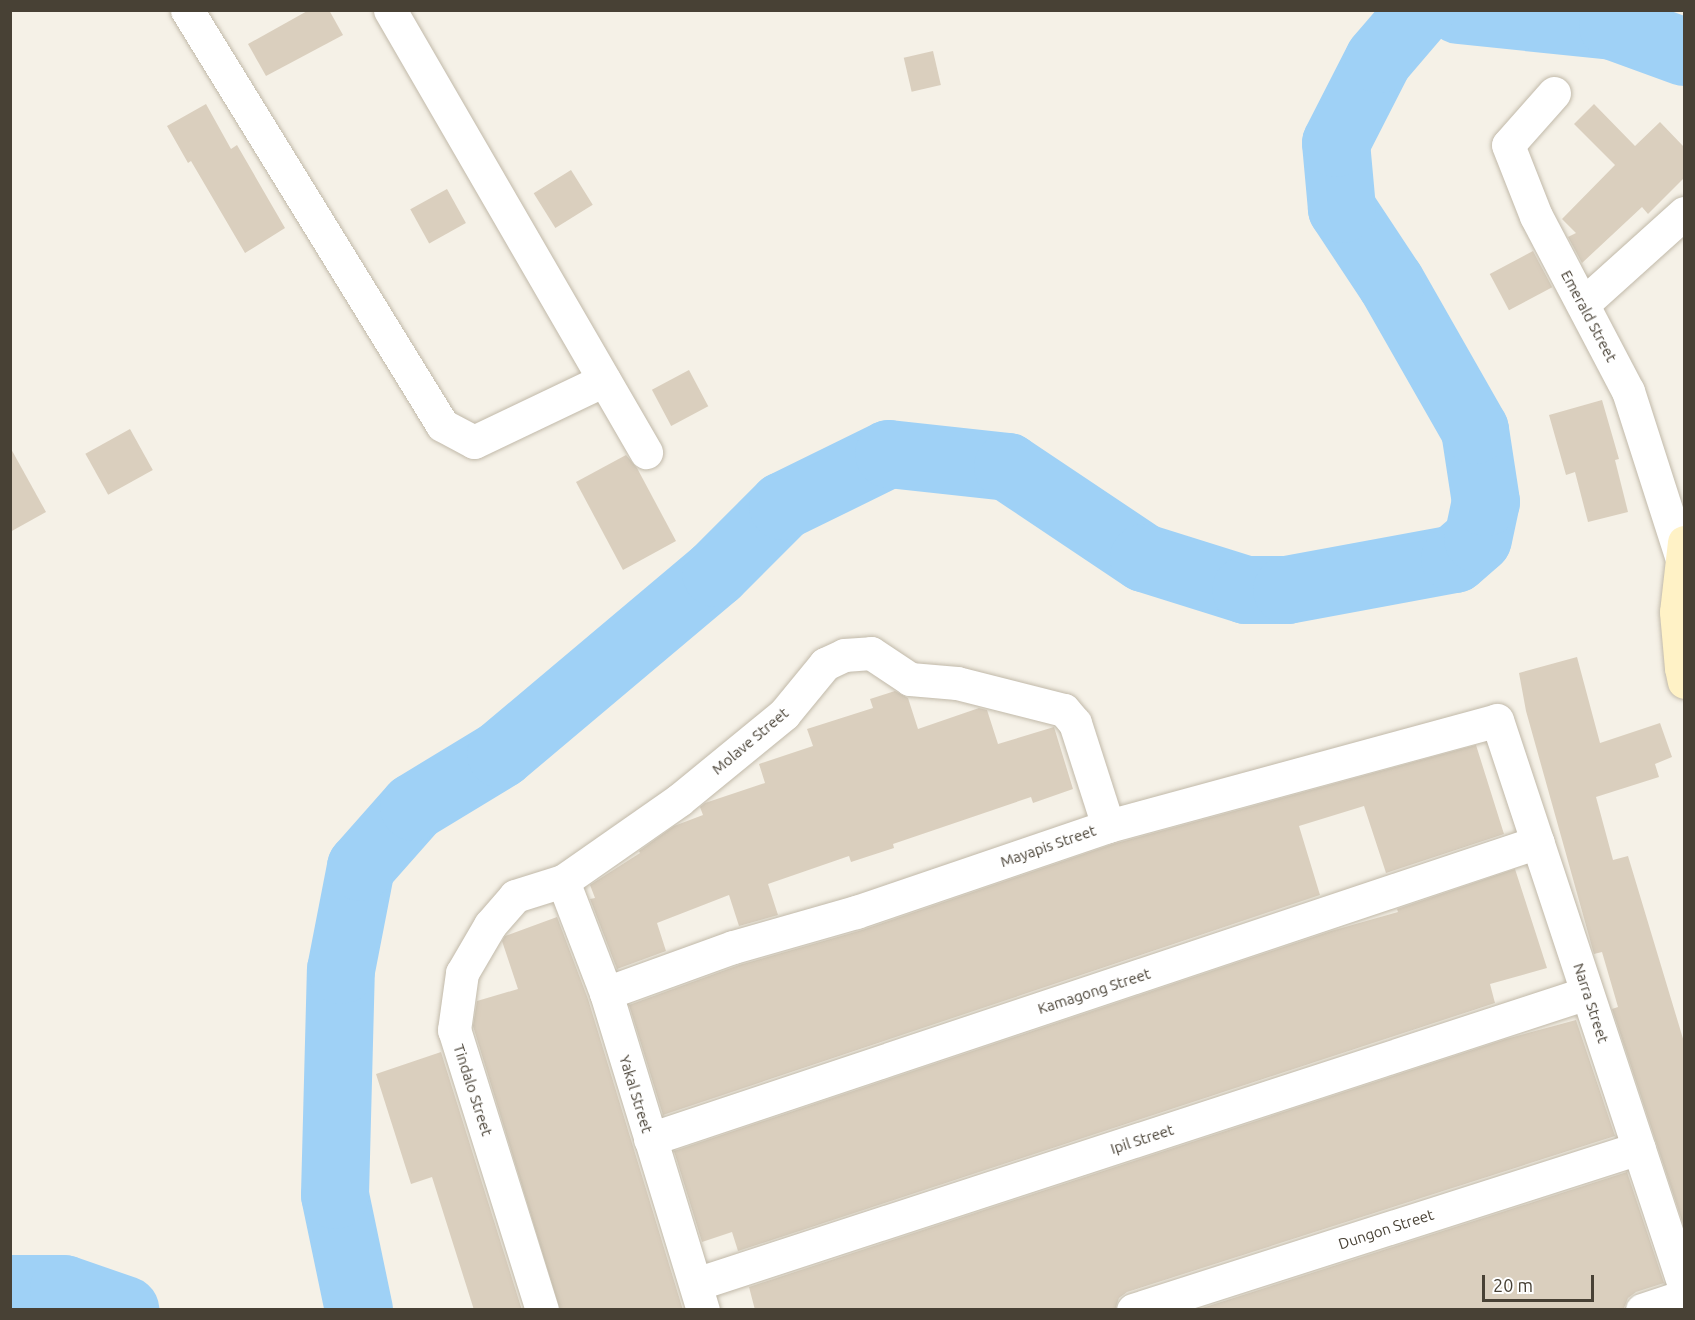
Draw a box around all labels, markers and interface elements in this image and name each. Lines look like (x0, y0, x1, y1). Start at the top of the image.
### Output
street label: Emerald Street (1557, 267, 1621, 365)
street label: Molave Street (708, 704, 792, 778)
street label: Mayapis Street (998, 821, 1098, 871)
street label: Narra Street (1570, 961, 1612, 1045)
street label: Kamagong Street (1035, 964, 1153, 1018)
street label: Tindalo Street (450, 1042, 496, 1138)
street label: Yakal Street (616, 1053, 656, 1135)
street label: Ipil Street (1108, 1120, 1176, 1158)
street label: Dungon Street (1336, 1205, 1436, 1253)
scale bar (1485, 1263, 1598, 1301)
text: 20 m (1493, 1275, 1533, 1295)

